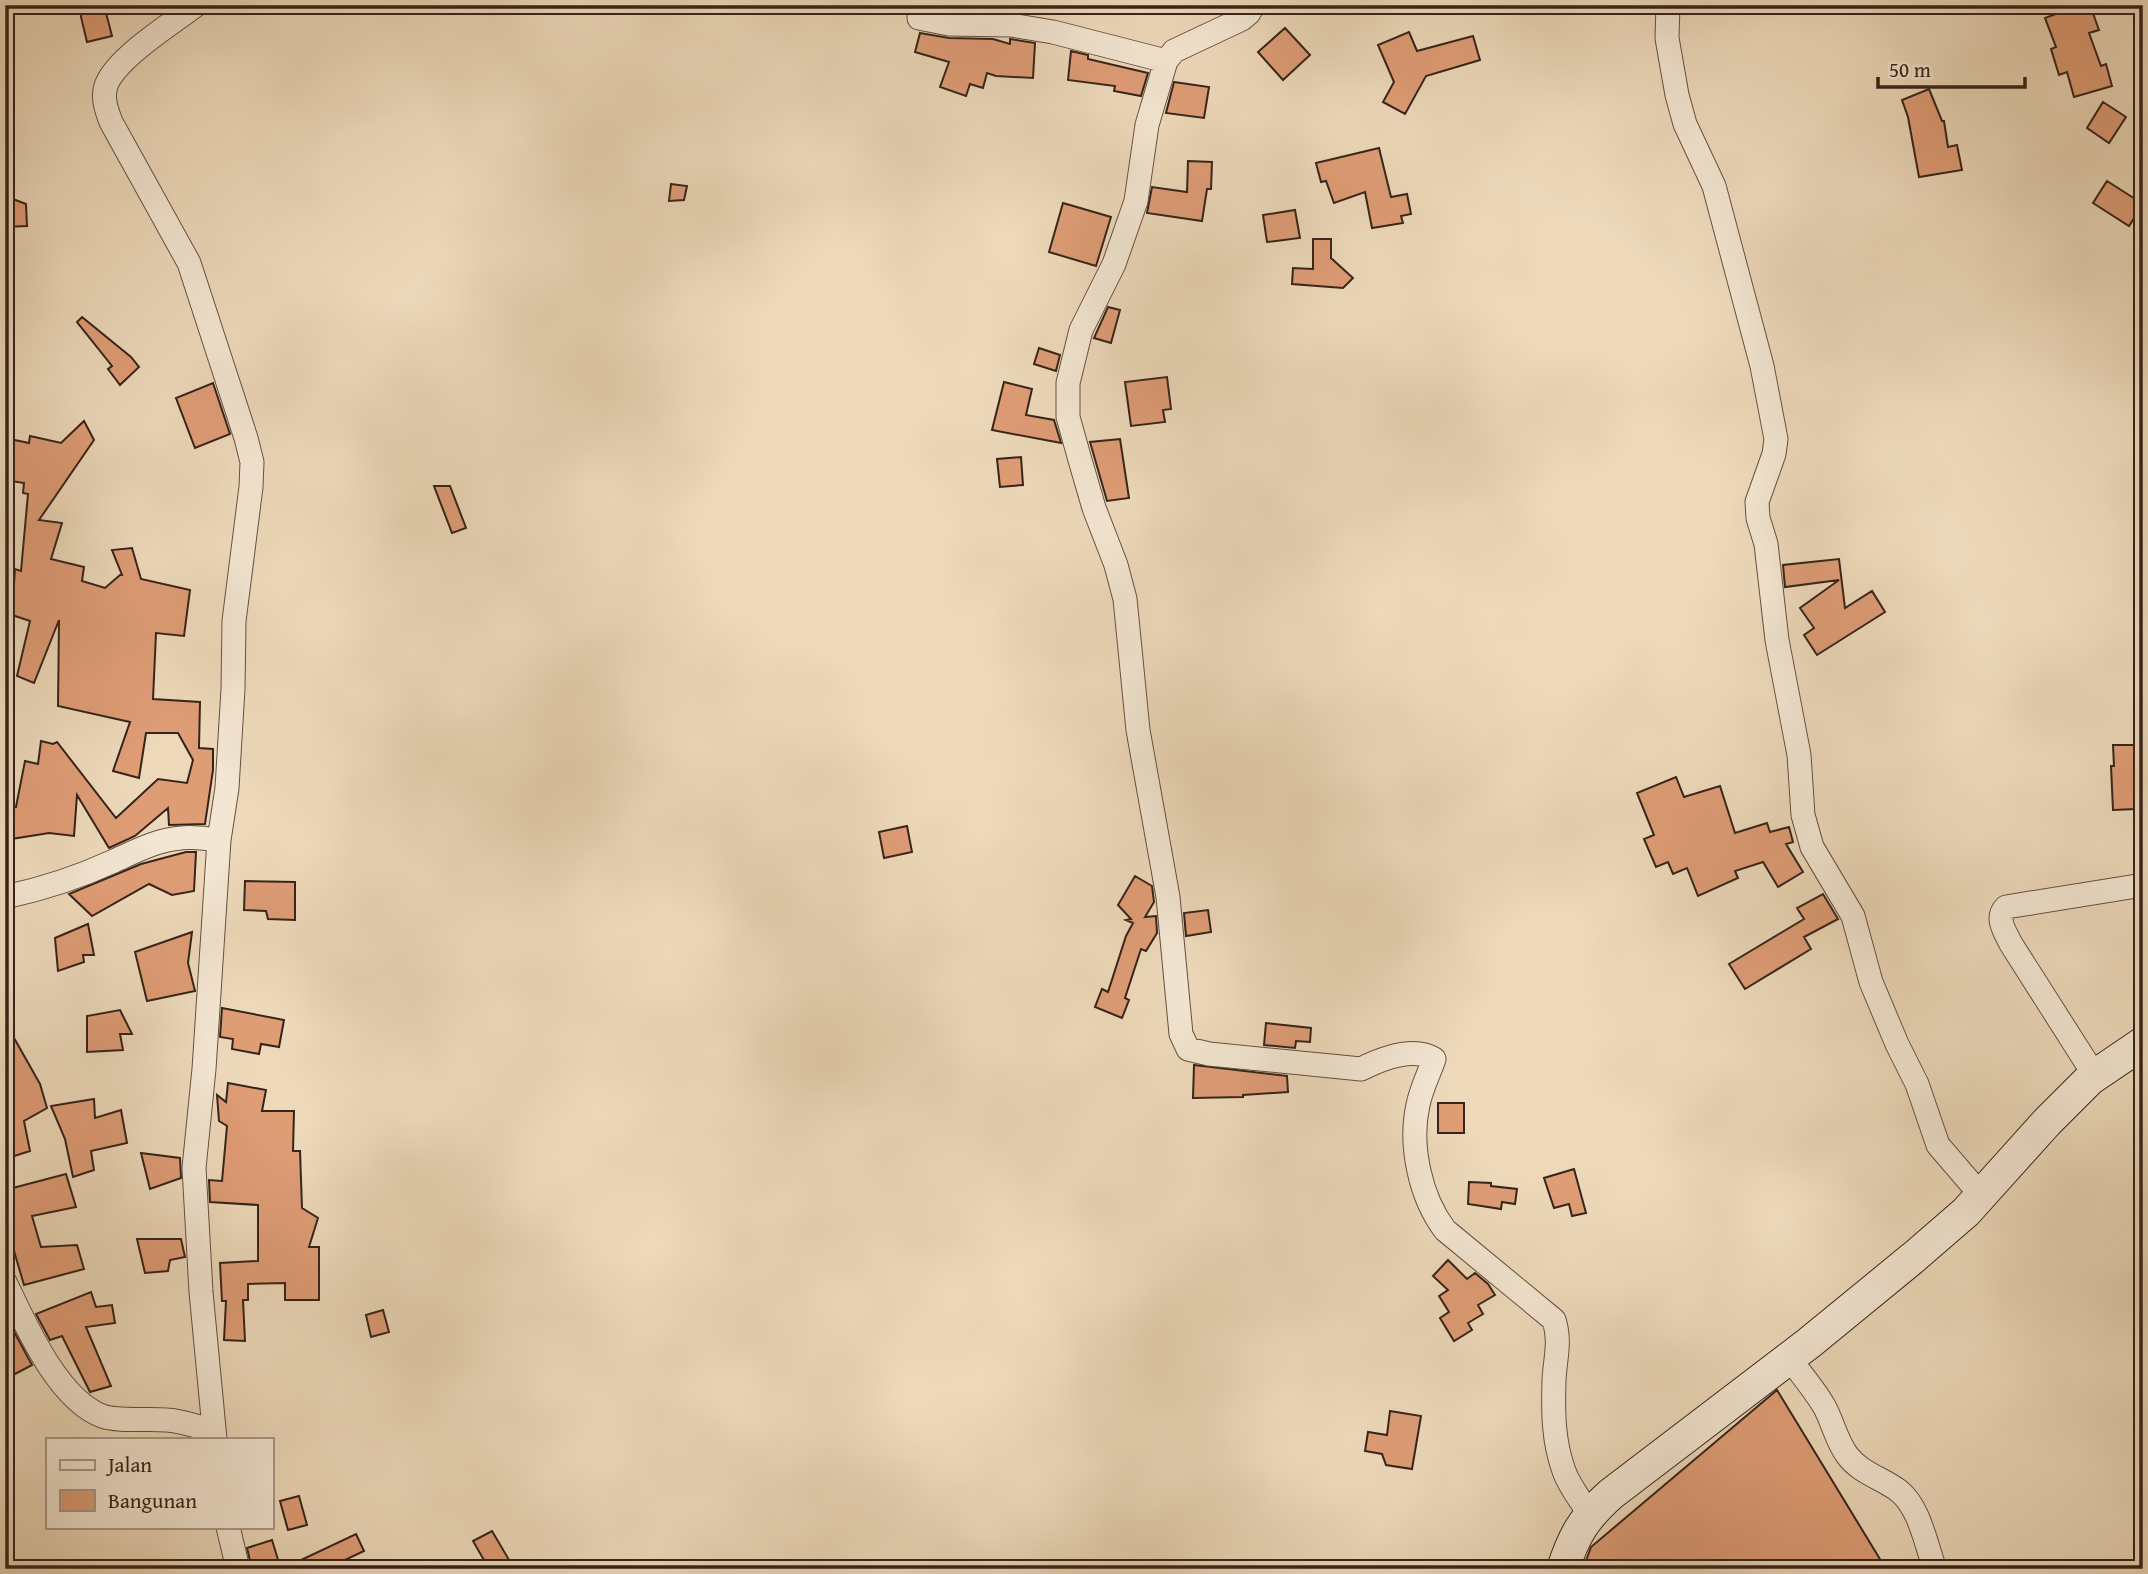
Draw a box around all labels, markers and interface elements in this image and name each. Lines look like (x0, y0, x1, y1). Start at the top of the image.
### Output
scale bar (1878, 46, 2025, 90)
text: 50 m (1889, 54, 1931, 85)
legend (46, 1438, 273, 1528)
text: Jalan (105, 1449, 152, 1480)
text: Bangunan (108, 1485, 197, 1516)

